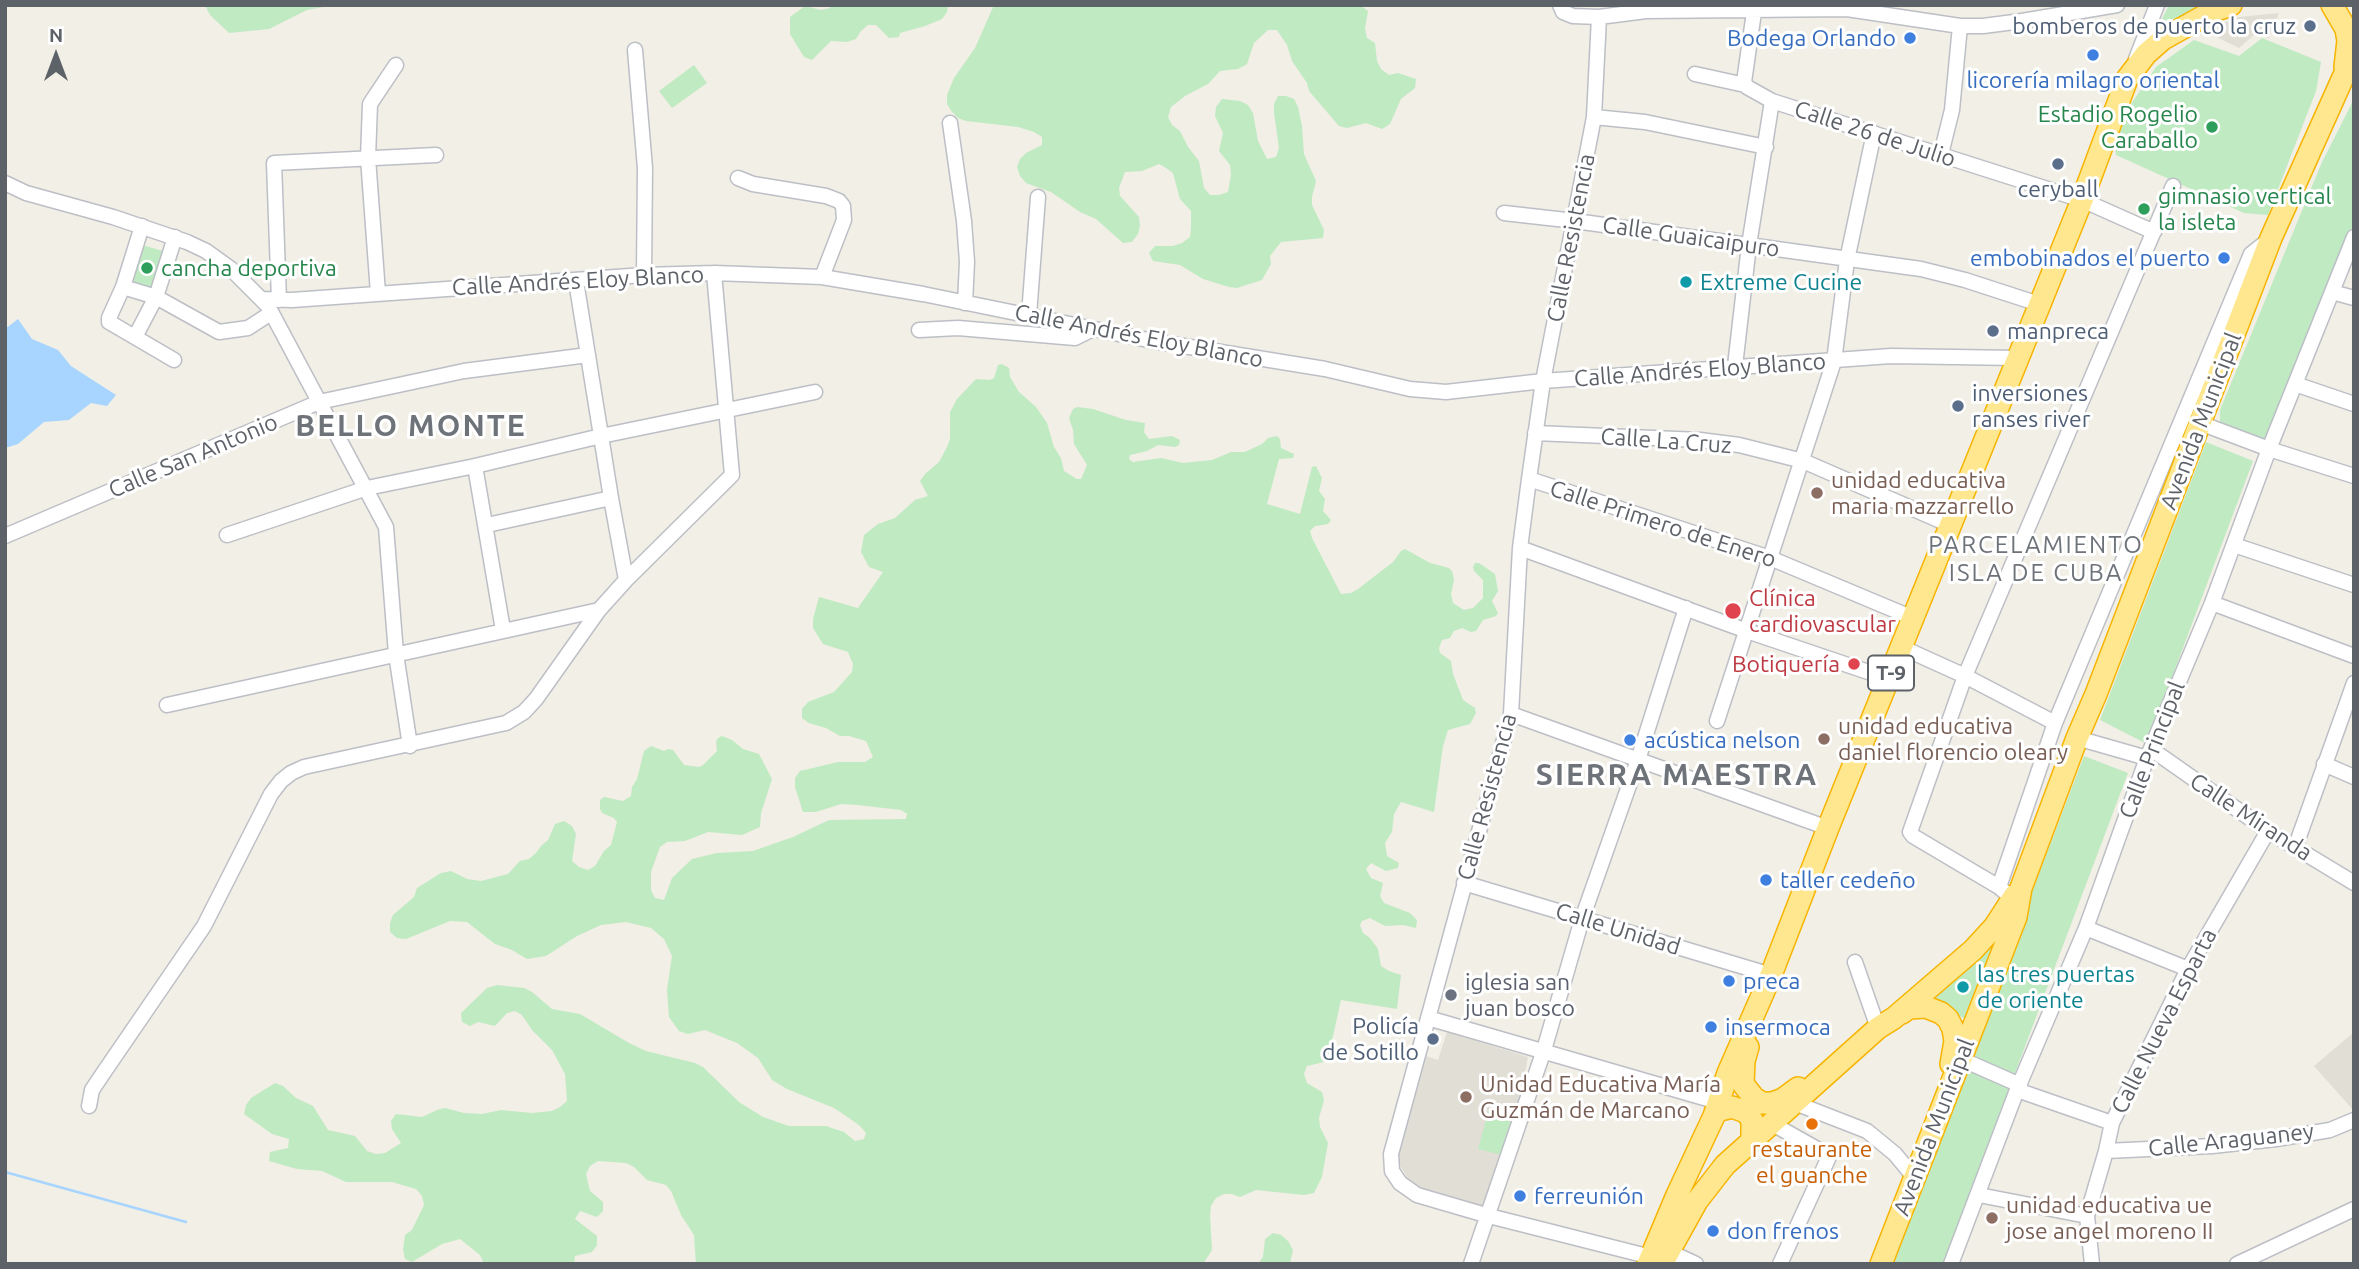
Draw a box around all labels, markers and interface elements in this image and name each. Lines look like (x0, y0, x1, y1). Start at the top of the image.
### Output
place label: bomberos de puerto la cruz (2012, 12, 2296, 40)
marker: bomberos de puerto la cruz (2302, 18, 2318, 34)
north arrow (21, 21, 91, 91)
text: N (49, 24, 63, 46)
place label: Bodega Orlando (1727, 24, 1896, 52)
marker: Bodega Orlando (1902, 30, 1918, 46)
marker: licorería milagro oriental (2085, 47, 2101, 63)
place label: licorería milagro oriental (1967, 66, 2219, 94)
street label: Calle 26 de Julio (1791, 95, 1959, 173)
place label: Estadio Rogelio Caraballo (2038, 100, 2198, 154)
marker: Estadio Rogelio Caraballo (2204, 119, 2220, 135)
street label: Calle Resistencia (1541, 151, 1601, 325)
marker: ceryball (2050, 156, 2066, 172)
place label: ceryball (2018, 175, 2098, 203)
place label: gimnasio vertical la isleta (2158, 182, 2332, 236)
marker: gimnasio vertical la isleta (2136, 201, 2152, 217)
street label: Calle Guaicaipuro (1601, 211, 1781, 263)
place label: embobinados el puerto (1970, 244, 2210, 272)
marker: embobinados el puerto (2216, 250, 2232, 266)
place label: cancha deportiva (161, 254, 337, 282)
marker: cancha deportiva (139, 260, 155, 276)
street label: Calle Andrés Eloy Blanco (451, 261, 705, 301)
place label: Extreme Cucine (1700, 268, 1862, 296)
marker: Extreme Cucine (1678, 274, 1694, 290)
street label: Calle Andrés Eloy Blanco (1012, 298, 1266, 374)
place label: manpreca (2007, 317, 2109, 345)
marker: manpreca (1985, 323, 2001, 339)
street label: Avenida Municipal (2155, 329, 2247, 513)
street label: Calle Andrés Eloy Blanco (1573, 347, 1827, 393)
place label: inversiones ranses river (1972, 379, 2090, 433)
marker: inversiones ranses river (1950, 398, 1966, 414)
street label: Calle San Antonio (104, 408, 282, 504)
district label: BELLO MONTE (297, 408, 525, 444)
street label: Calle La Cruz (1600, 423, 1732, 459)
place label: unidad educativa maria mazzarrello (1831, 466, 2014, 520)
street label: Calle Primero de Enero (1546, 474, 1780, 574)
marker: unidad educativa maria mazzarrello (1809, 485, 1825, 501)
district label: PARCELAMIENTO ISLA DE CUBA (1930, 531, 2142, 587)
place label: Clínica cardiovascular (1749, 584, 1896, 638)
marker: Clínica cardiovascular (1723, 601, 1743, 621)
place label: Botiquería (1732, 650, 1840, 678)
marker: Botiquería (1846, 656, 1862, 672)
road number: T-9 (1868, 656, 1914, 690)
street label: Calle Principal (2113, 677, 2191, 823)
street label: Calle Resistencia (1451, 711, 1523, 883)
place label: unidad educativa daniel florencio oleary (1838, 712, 2068, 766)
place label: acústica nelson (1644, 726, 1800, 754)
marker: unidad educativa daniel florencio oleary (1816, 731, 1832, 747)
marker: acústica nelson (1622, 732, 1638, 748)
district label: SIERRA MAESTRA (1538, 757, 1816, 793)
street label: Calle Miranda (2185, 767, 2317, 867)
place label: taller cedeño (1780, 866, 1916, 894)
marker: taller cedeño (1758, 872, 1774, 888)
street label: Calle Unidad (1552, 897, 1684, 961)
street label: Calle Nueva Esparta (2105, 924, 2223, 1118)
place label: las tres puertas de oriente (1977, 960, 2135, 1014)
place label: preca (1743, 967, 1800, 995)
place label: iglesia san juan bosco (1465, 968, 1575, 1022)
marker: preca (1721, 973, 1737, 989)
marker: las tres puertas de oriente (1955, 979, 1971, 995)
marker: iglesia san juan bosco (1443, 987, 1459, 1003)
place label: Policía de Sotillo (1322, 1012, 1419, 1066)
place label: insermoca (1725, 1013, 1831, 1041)
marker: insermoca (1703, 1019, 1719, 1035)
marker: Policía de Sotillo (1425, 1031, 1441, 1047)
street label: Avenida Municipal (1888, 1035, 1980, 1219)
place label: Unidad Educativa María Guzmán de Marcano (1480, 1070, 1721, 1124)
marker: Unidad Educativa María Guzmán de Marcano (1458, 1089, 1474, 1105)
marker: restaurante el guanche (1804, 1116, 1820, 1132)
street label: Calle Araguaney (2147, 1118, 2315, 1162)
place label: restaurante el guanche (1752, 1135, 1872, 1189)
place label: ferreunión (1534, 1182, 1644, 1210)
marker: ferreunión (1512, 1188, 1528, 1204)
place label: unidad educativa ue jose angel moreno II (2006, 1191, 2213, 1245)
marker: unidad educativa ue jose angel moreno II (1984, 1210, 2000, 1226)
place label: don frenos (1727, 1217, 1839, 1245)
marker: don frenos (1705, 1223, 1721, 1239)

